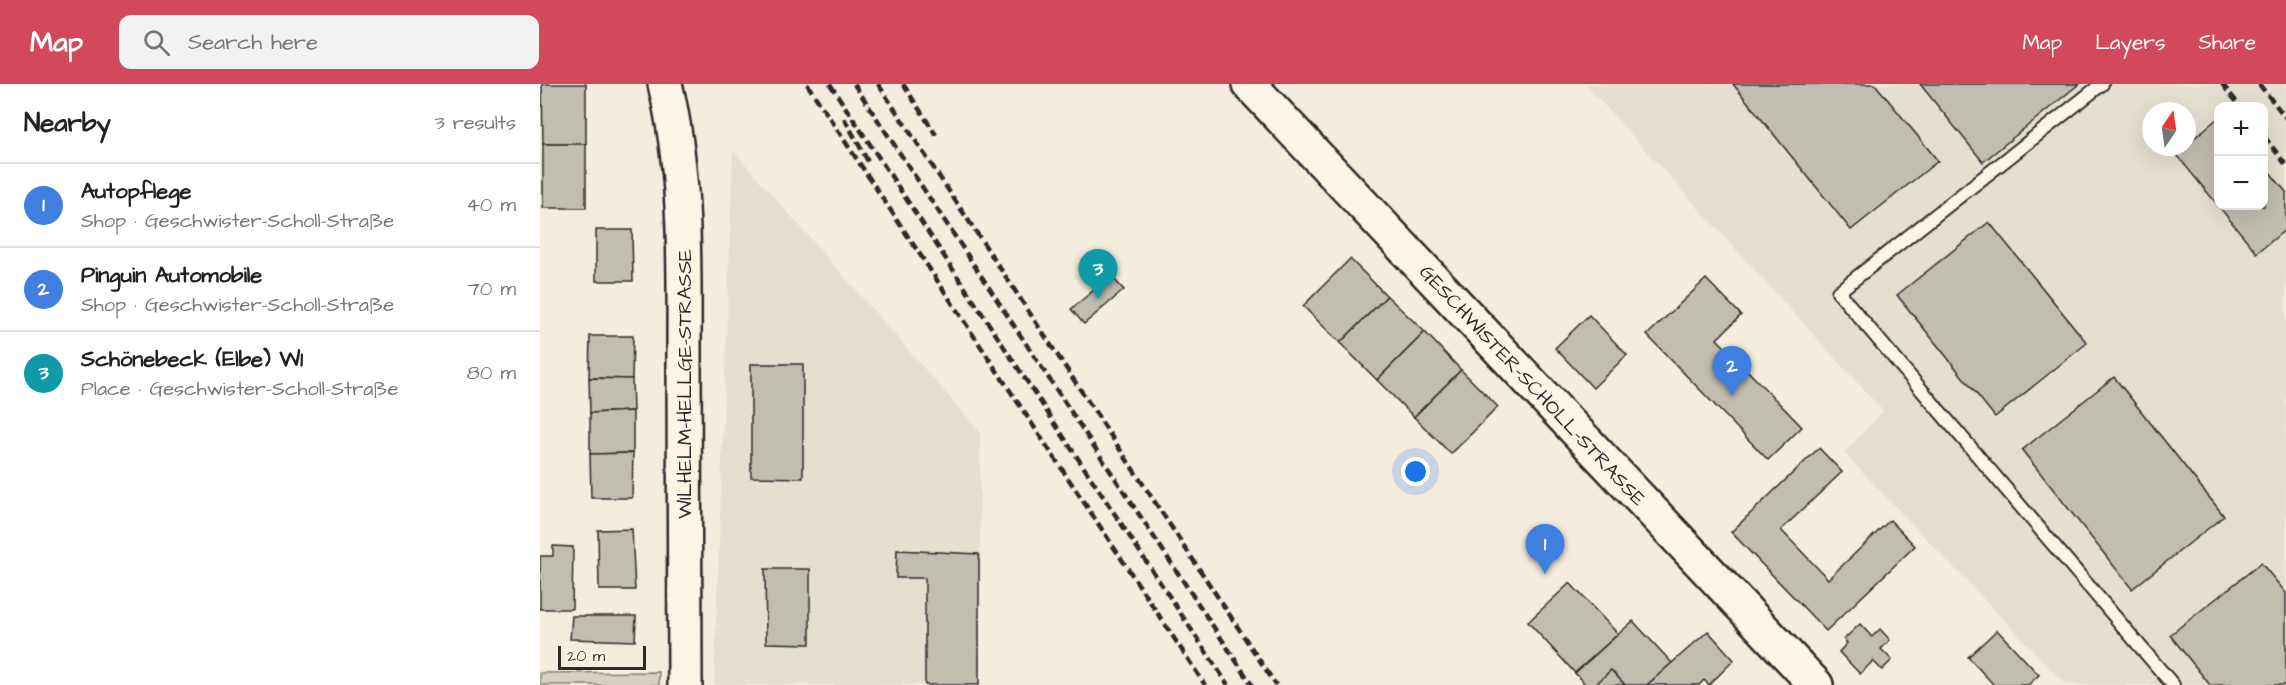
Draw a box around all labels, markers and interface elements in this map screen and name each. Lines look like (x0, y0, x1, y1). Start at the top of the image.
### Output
search box (119, 15, 539, 69)
text: Map (30, 23, 83, 62)
icon: search (140, 26, 173, 59)
text: Search here (188, 27, 318, 58)
text: Map (2022, 28, 2062, 57)
text: Layers (2095, 28, 2165, 57)
text: Share (2198, 28, 2256, 57)
north arrow (2142, 102, 2196, 156)
map controls (2214, 102, 2268, 210)
button: + (2214, 102, 2268, 156)
text: Nearby (24, 105, 111, 141)
text: 3 results (434, 109, 516, 137)
button: − (2214, 156, 2268, 210)
text: Autopflege (81, 176, 191, 207)
text: 1 (42, 191, 45, 219)
text: 40 m (466, 191, 516, 219)
text: Shop · Geschwister-Scholl-Straße (81, 207, 394, 235)
street label: WILHELM-HELLGE-STRASSE (671, 249, 699, 519)
pin: 3 (1078, 250, 1118, 299)
street label: GESCHWISTER-SCHOLL-STRASSE (1413, 259, 1652, 513)
text: Pinguin Automobile (81, 260, 262, 291)
text: 2 (38, 275, 49, 303)
text: 70 m (468, 275, 516, 303)
text: Shop · Geschwister-Scholl-Straße (81, 291, 394, 319)
text: Schönebeck (Elbe) W1 (81, 344, 303, 375)
pin: 2 (1712, 346, 1752, 396)
text: 3 (38, 359, 49, 387)
text: 80 m (467, 359, 516, 387)
text: Place · Geschwister-Scholl-Straße (81, 375, 398, 403)
your location (1401, 457, 1430, 486)
pin: 1 (1526, 524, 1564, 574)
scale bar (558, 643, 646, 670)
text: 20 m (567, 645, 605, 667)

